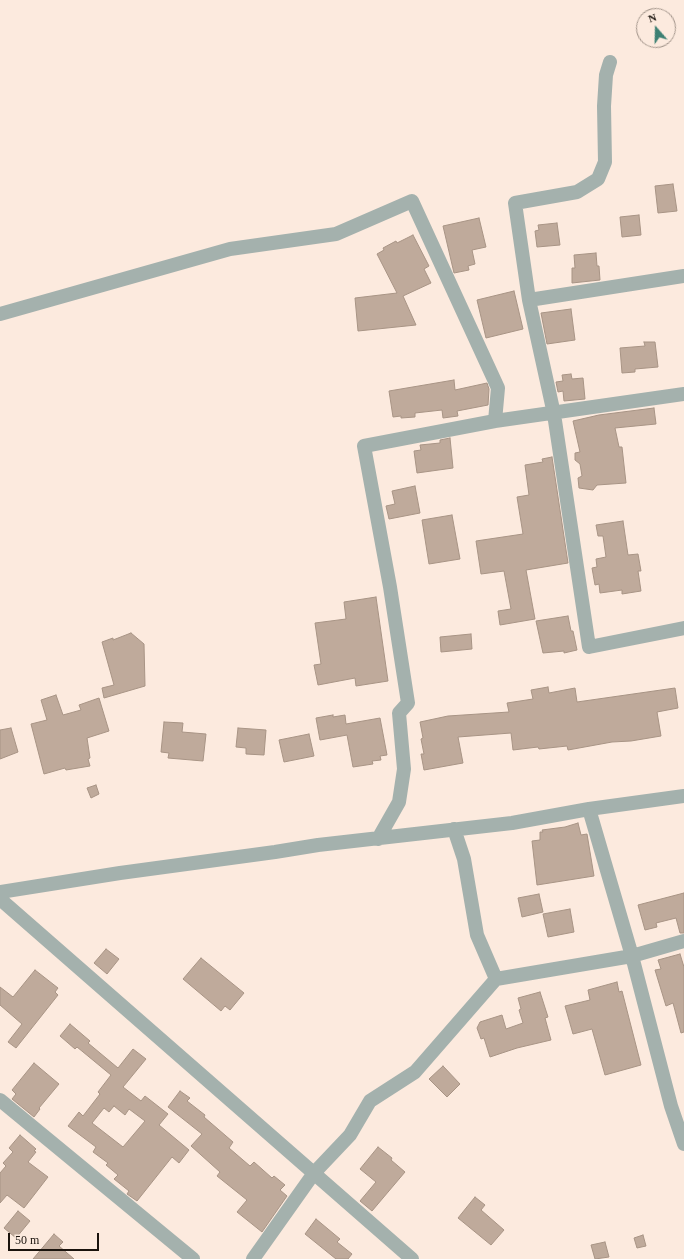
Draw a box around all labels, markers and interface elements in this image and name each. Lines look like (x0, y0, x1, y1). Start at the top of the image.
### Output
north arrow (636, 8, 676, 48)
text: N (646, 11, 658, 25)
scale bar (10, 1225, 101, 1251)
text: 50 m (15, 1233, 39, 1247)

